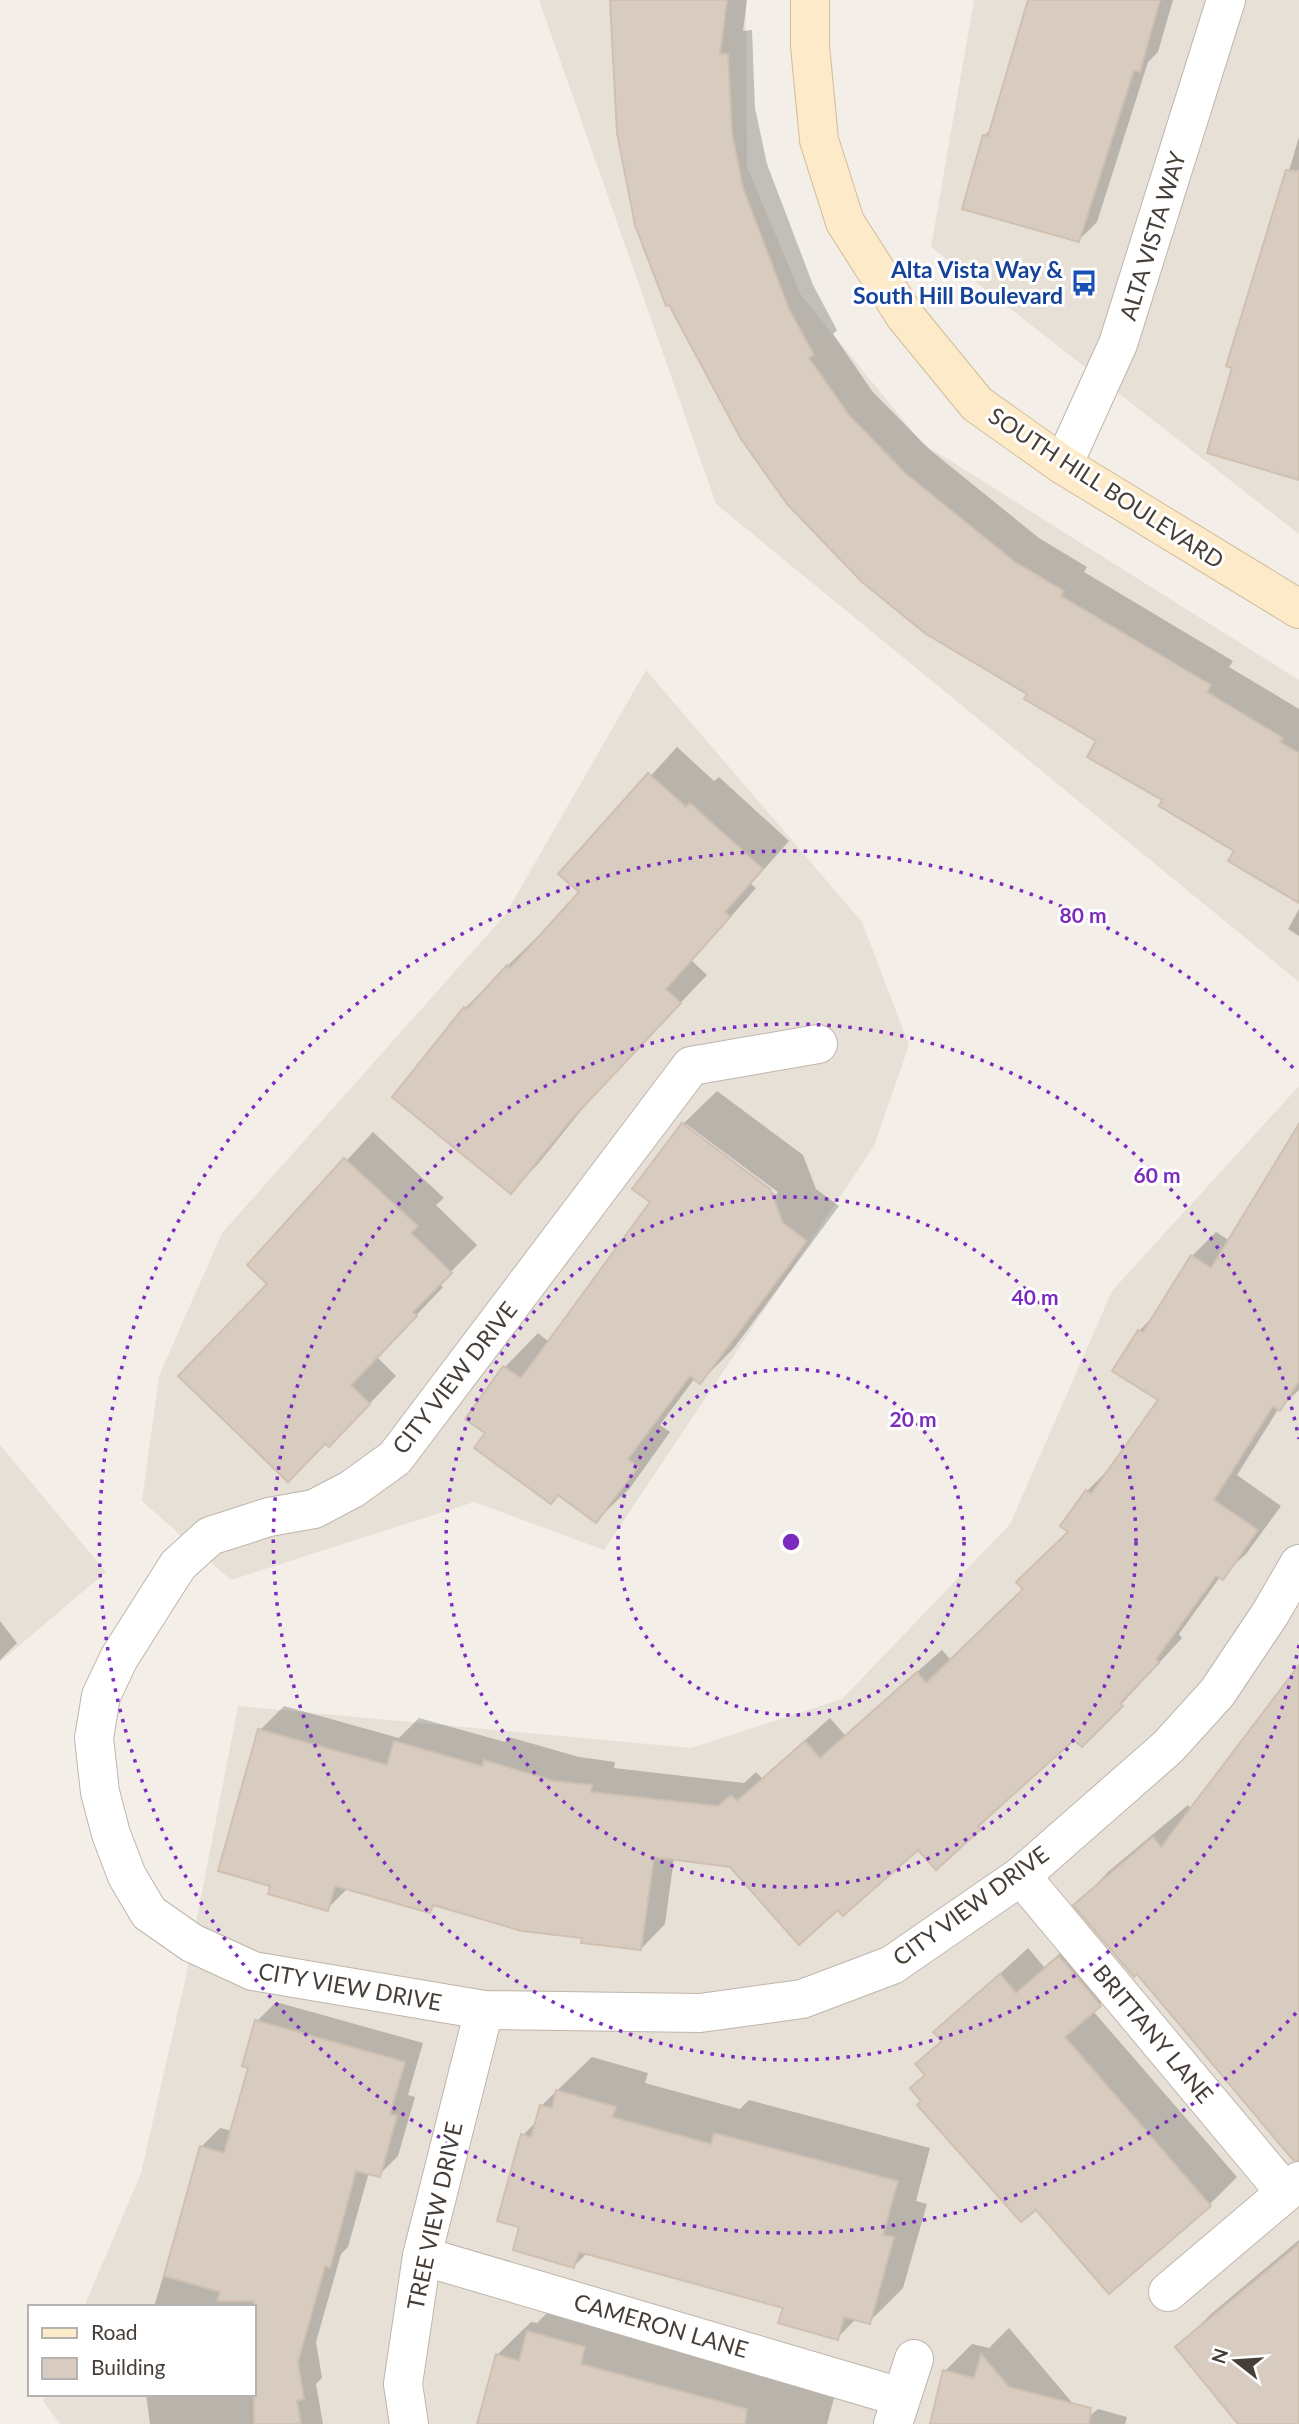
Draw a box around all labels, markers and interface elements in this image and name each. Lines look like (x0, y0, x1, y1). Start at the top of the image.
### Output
street label: ALTA VISTA WAY (1113, 147, 1191, 323)
place label: Alta Vista Way & South Hill Boulevard (853, 255, 1063, 309)
bus stop icon: Alta Vista Way & South Hill Boulevard (1069, 268, 1099, 298)
street label: SOUTH HILL BOULEVARD (984, 401, 1229, 574)
text: 80 m (1059, 902, 1107, 927)
text: 60 m (1133, 1162, 1181, 1187)
text: 40 m (1011, 1284, 1059, 1309)
street label: CITY VIEW DRIVE (386, 1296, 522, 1459)
text: 20 m (889, 1406, 937, 1431)
centre of rings (779, 1530, 803, 1554)
street label: CITY VIEW DRIVE (887, 1839, 1054, 1971)
street label: CITY VIEW DRIVE (256, 1956, 444, 2016)
street label: BRITTANY LANE (1088, 1958, 1220, 2108)
street label: TREE VIEW DRIVE (400, 2119, 468, 2312)
street label: CAMERON LANE (571, 2287, 752, 2363)
legend (28, 2305, 256, 2396)
text: Road (91, 2319, 138, 2344)
north arrow (1201, 2326, 1271, 2396)
text: N (1206, 2346, 1232, 2366)
text: Building (91, 2354, 166, 2379)

